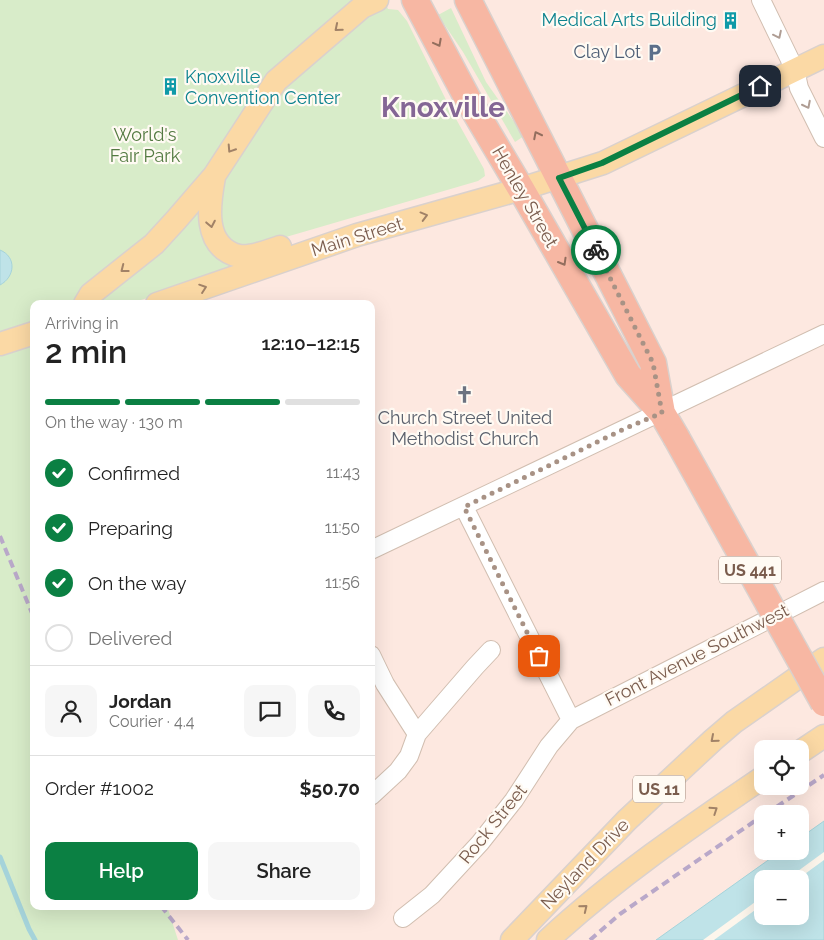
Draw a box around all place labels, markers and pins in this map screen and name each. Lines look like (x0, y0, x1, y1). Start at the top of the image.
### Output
place label: Medical Arts Building (542, 9, 717, 30)
building icon: Medical Arts Building (721, 10, 741, 30)
place label: Clay Lot (573, 41, 641, 62)
parking icon: Clay Lot (645, 42, 665, 62)
pin (739, 65, 781, 107)
place label: Knoxville Convention Center (185, 66, 341, 108)
building icon: Knoxville Convention Center (161, 77, 181, 97)
church icon: Church Street United Methodist Church (455, 385, 475, 405)
place label: Church Street United Methodist Church (378, 407, 552, 449)
pin (518, 635, 560, 677)

